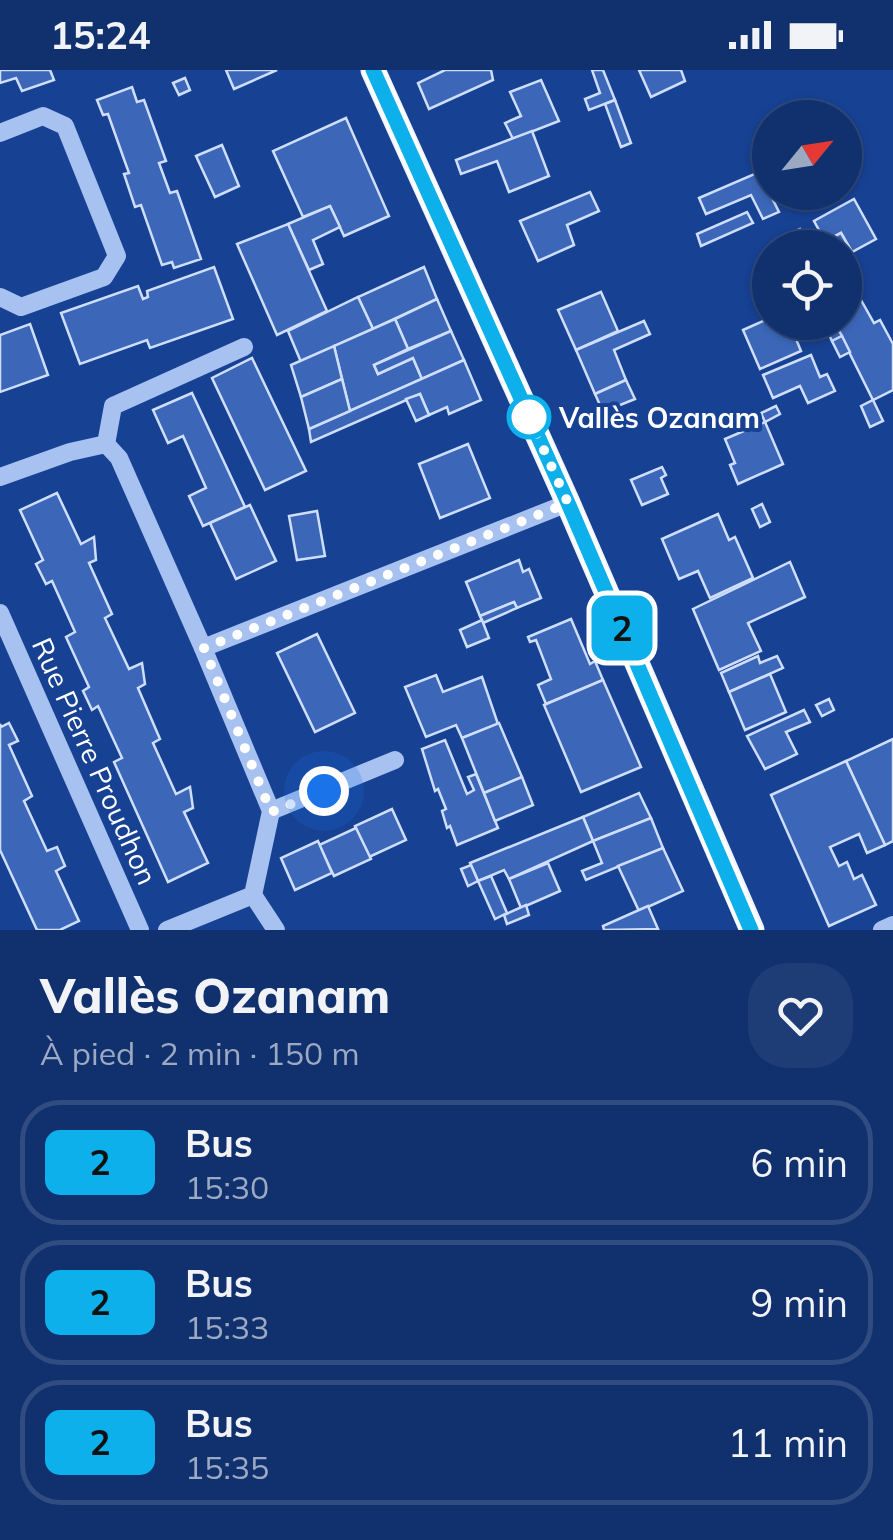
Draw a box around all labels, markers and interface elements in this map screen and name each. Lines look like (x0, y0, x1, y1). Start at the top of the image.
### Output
text: 15:24 (50, 11, 151, 59)
north arrow (752, 100, 862, 210)
map controls (752, 100, 862, 340)
button: locate (752, 230, 862, 340)
marker: Vallès Ozanam (508, 396, 550, 438)
place label: Vallès Ozanam (558, 400, 760, 435)
line badge: 2 (590, 596, 654, 660)
text: 2 (611, 606, 633, 650)
street label: Rue Pierre Proudhon (25, 632, 165, 890)
your location (299, 766, 349, 816)
button: heart (748, 963, 853, 1068)
text: Vallès Ozanam (40, 965, 390, 1025)
text: À pied · 2 min · 150 m (40, 1033, 360, 1073)
text: Bus (185, 1119, 253, 1167)
text: 6 min (751, 1139, 848, 1187)
text: 2 (89, 1140, 111, 1184)
text: 15:30 (185, 1167, 269, 1207)
text: Bus (185, 1259, 253, 1307)
text: 9 min (751, 1279, 848, 1327)
text: 2 (89, 1280, 111, 1324)
text: 15:33 (185, 1307, 269, 1347)
text: Bus (185, 1399, 253, 1447)
text: 11 min (728, 1419, 848, 1467)
text: 2 (89, 1420, 111, 1464)
text: 15:35 (185, 1447, 269, 1487)

